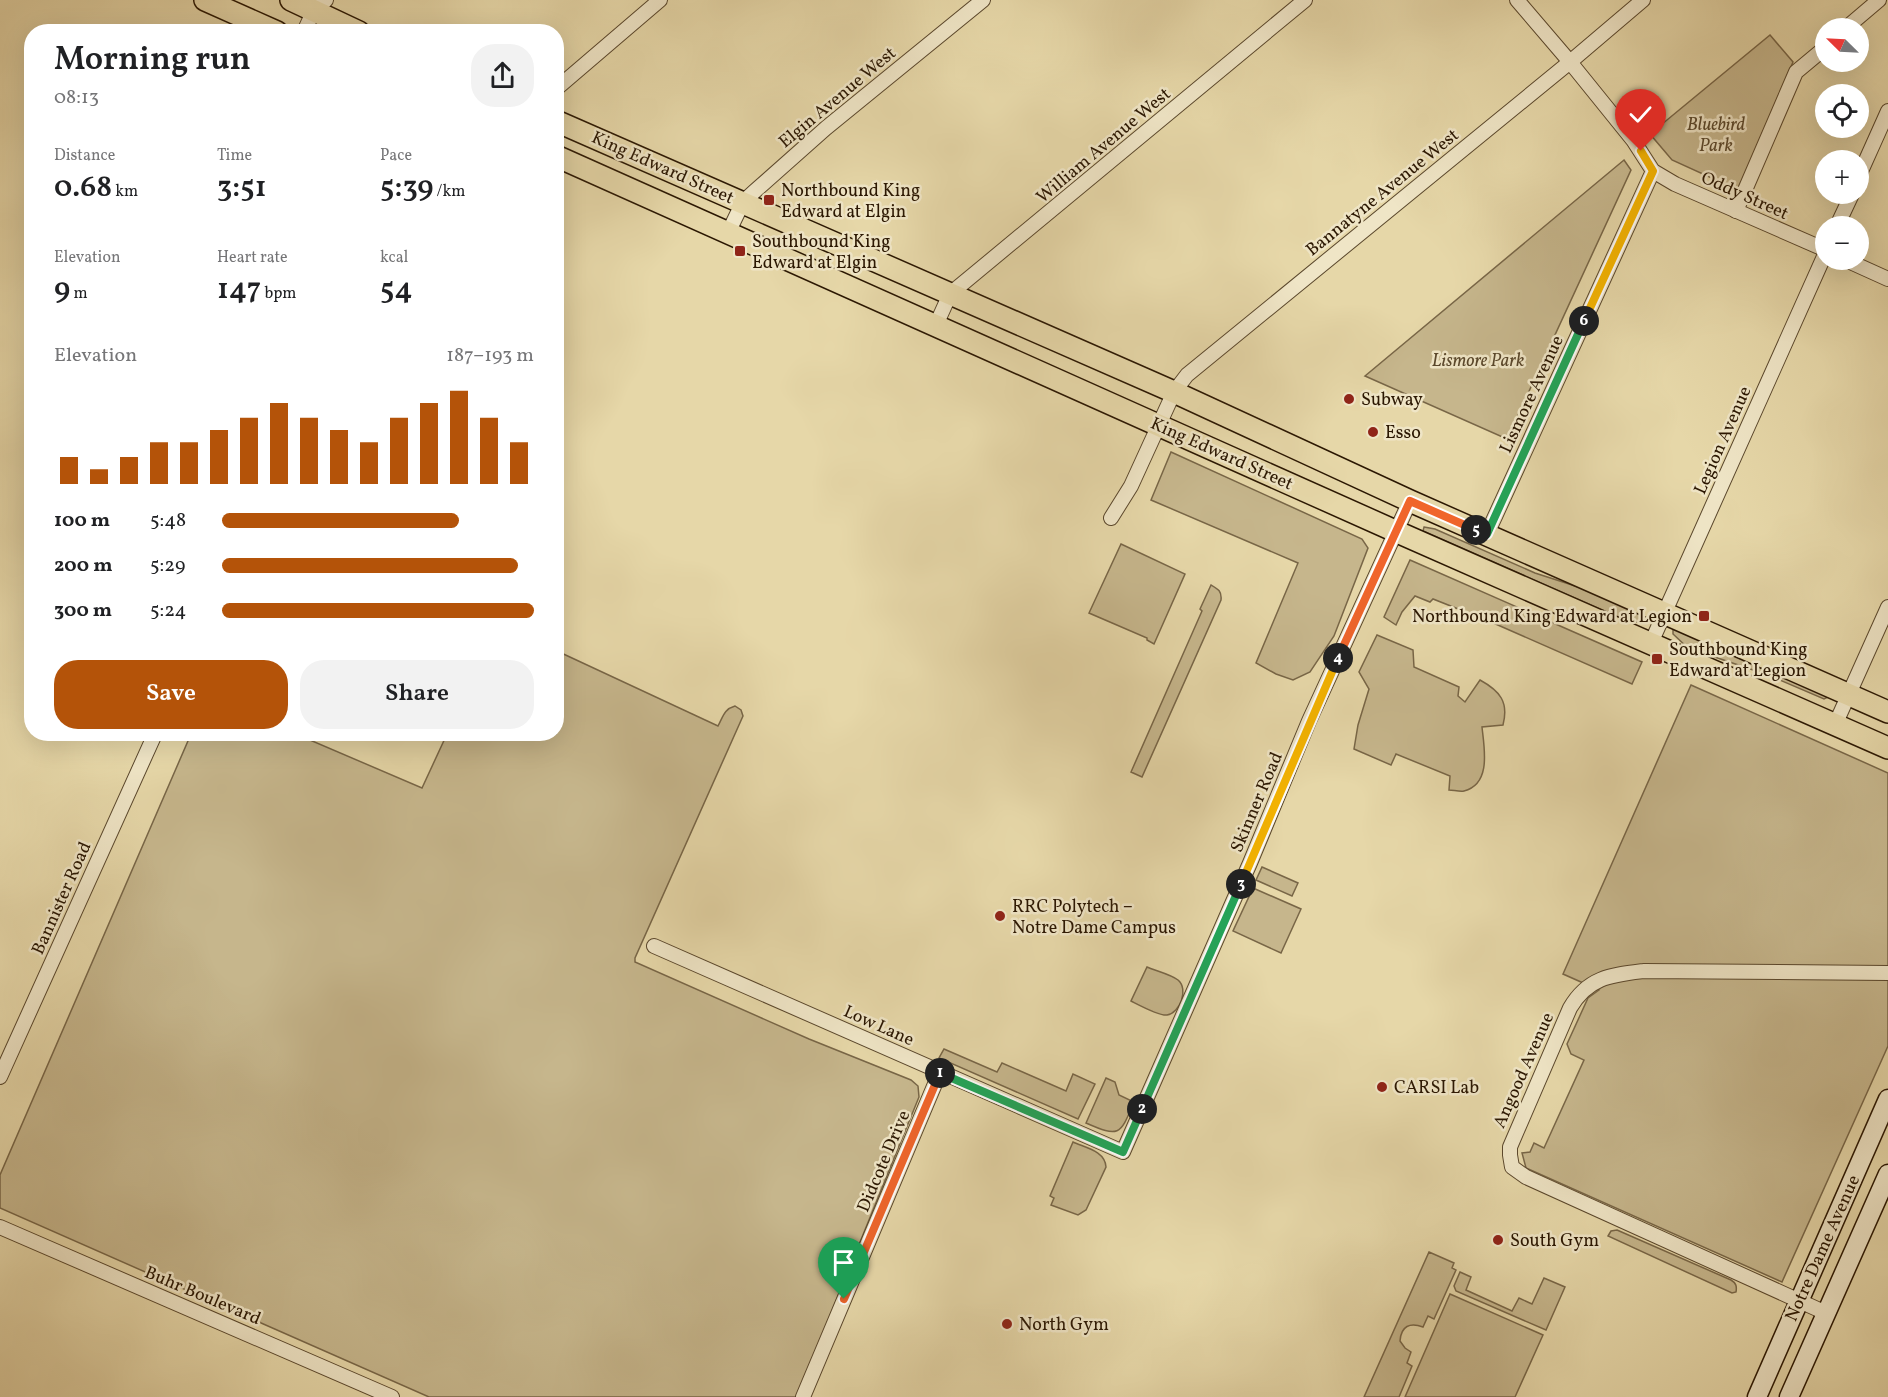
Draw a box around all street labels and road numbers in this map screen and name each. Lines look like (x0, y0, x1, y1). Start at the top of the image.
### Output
street label: Elgin Avenue West (774, 42, 902, 155)
street label: William Avenue West (1031, 82, 1177, 210)
street label: Bannatyne Avenue West (1301, 124, 1465, 263)
street label: King Edward Street (587, 126, 738, 211)
street label: Oddy Street (1697, 166, 1792, 227)
street label: Lismore Avenue (1494, 332, 1571, 458)
street label: Legion Avenue (1688, 383, 1758, 499)
street label: King Edward Street (1146, 412, 1297, 497)
street label: Skinner Road (1225, 748, 1290, 857)
street label: Bannister Road (26, 838, 98, 959)
street label: Low Lane (839, 1000, 918, 1053)
street label: Angood Avenue (1488, 1009, 1561, 1133)
street label: Didcote Drive (852, 1107, 917, 1216)
street label: Notre Dame Avenue (1780, 1171, 1867, 1326)
street label: Buhr Boulevard (140, 1261, 264, 1332)

